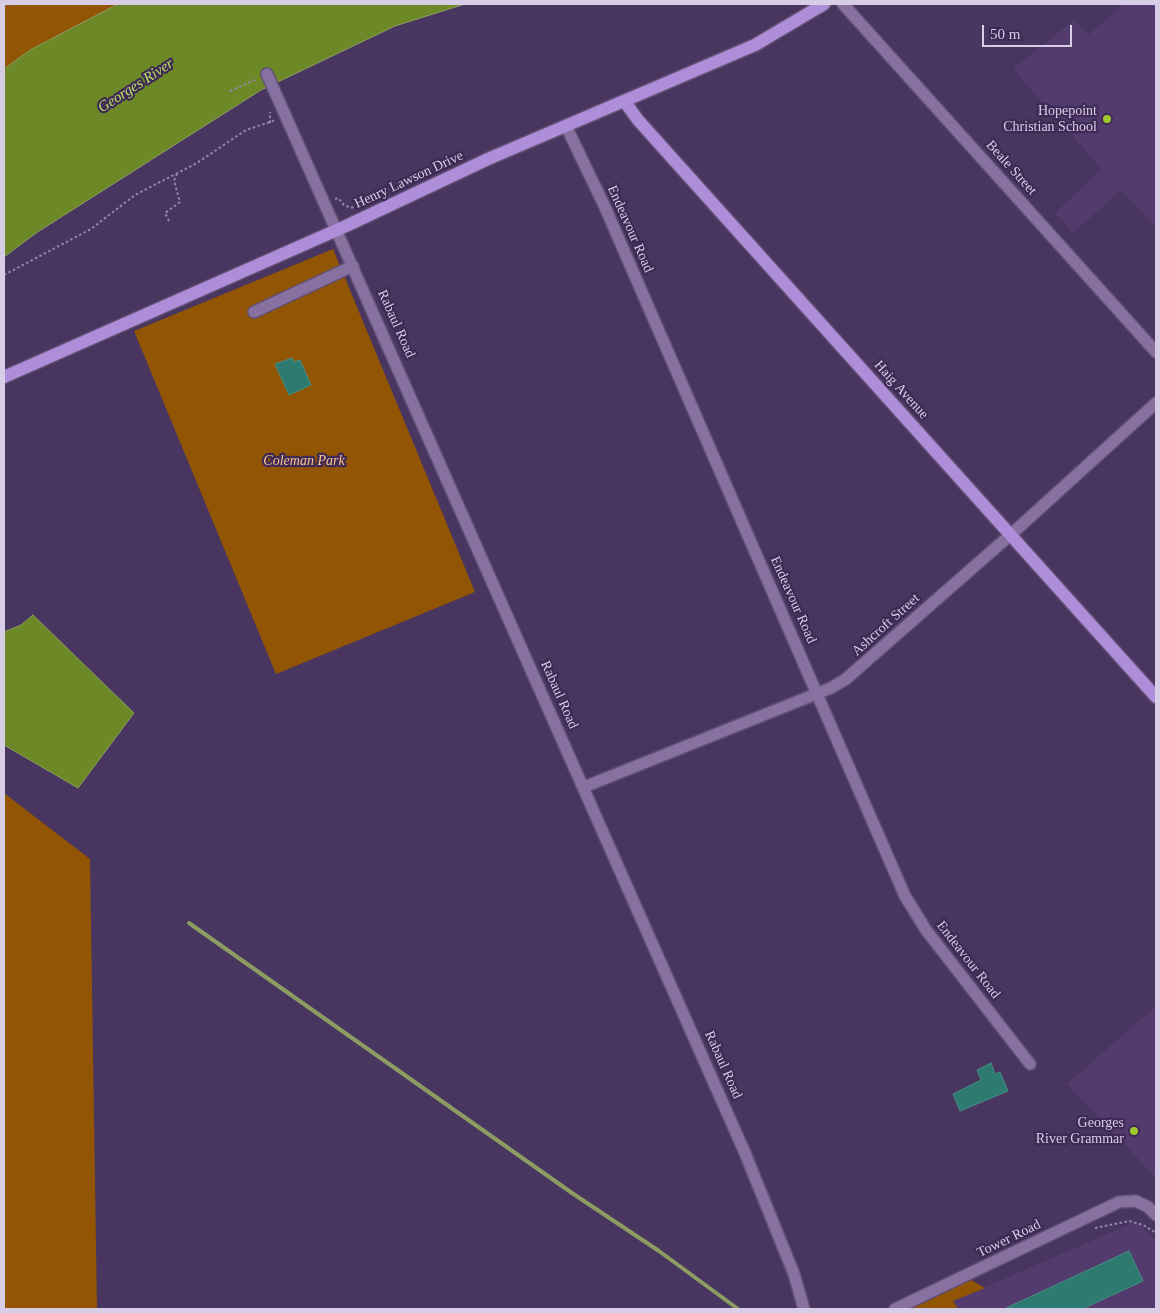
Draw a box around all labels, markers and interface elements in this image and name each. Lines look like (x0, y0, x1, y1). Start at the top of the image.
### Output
scale bar (985, 15, 1075, 47)
text: 50 m (990, 26, 1020, 42)
water label: Georges River (95, 55, 177, 117)
place label: Hopepoint Christian School (1003, 103, 1097, 136)
marker: Hopepoint Christian School (1101, 113, 1113, 125)
street label: Beale Street (982, 137, 1040, 199)
street label: Henry Lawson Drive (352, 147, 466, 213)
street label: Endeavour Road (603, 183, 657, 275)
street label: Rabaul Road (374, 287, 418, 361)
street label: Haig Avenue (870, 357, 932, 423)
park label: Coleman Park (263, 453, 345, 469)
street label: Endeavour Road (766, 554, 820, 646)
street label: Ashcroft Street (849, 590, 923, 660)
street label: Rabaul Road (537, 658, 581, 732)
street label: Endeavour Road (933, 918, 1003, 1002)
street label: Rabaul Road (701, 1028, 745, 1102)
place label: Georges River Grammar (1036, 1115, 1124, 1148)
marker: Georges River Grammar (1128, 1125, 1140, 1137)
street label: Tower Road (974, 1216, 1044, 1262)

